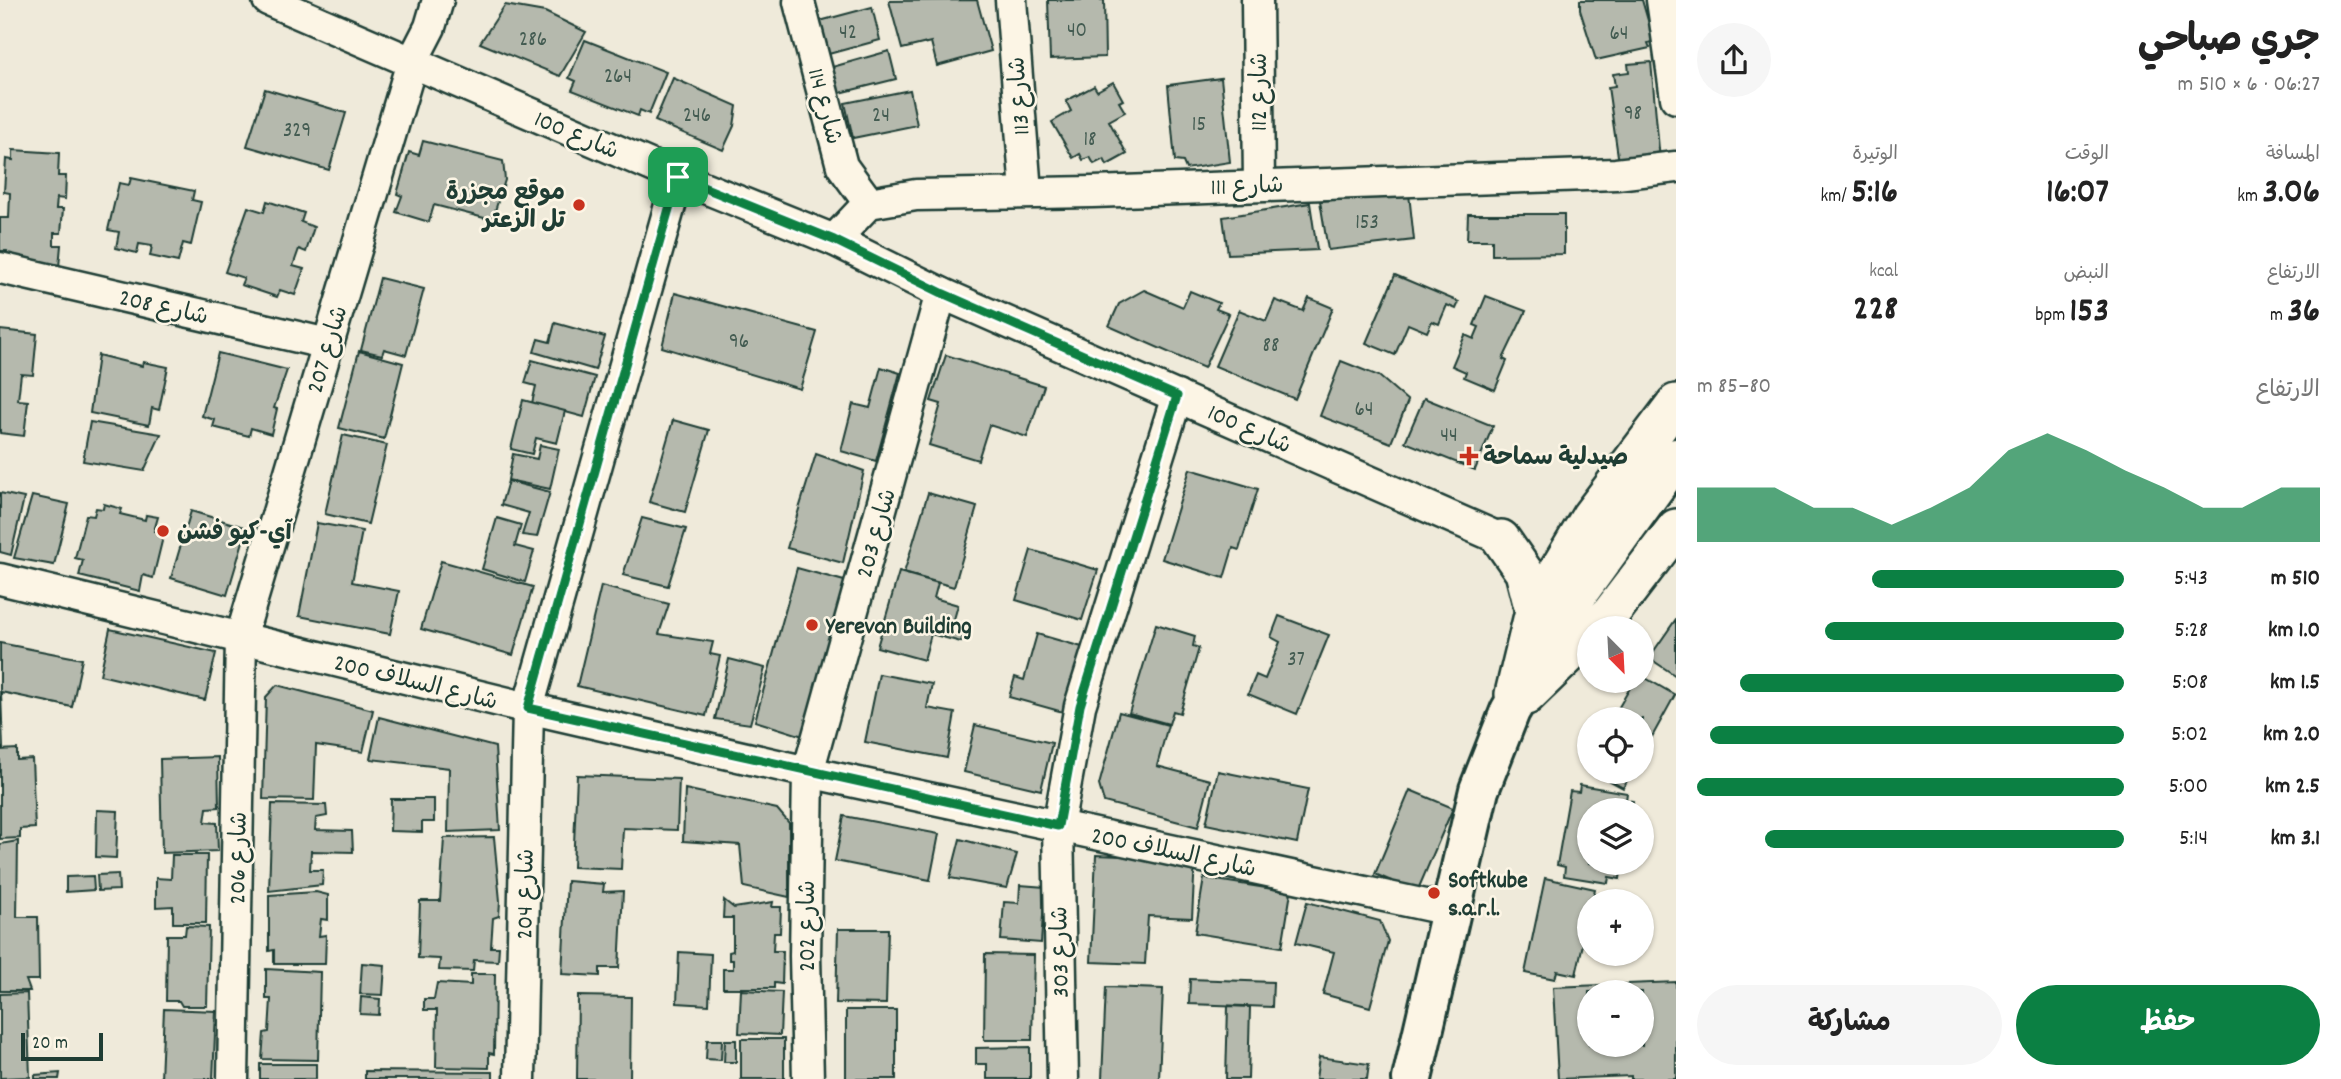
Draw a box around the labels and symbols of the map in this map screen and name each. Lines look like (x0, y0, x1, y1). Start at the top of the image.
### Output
house number: 40 (1067, 17, 1087, 47)
house number: 42 (839, 19, 857, 49)
house number: 64 (1609, 20, 1629, 50)
house number: 286 (519, 26, 547, 56)
street label: شارع 112 (1244, 53, 1278, 131)
street label: شارع 113 (1001, 55, 1041, 136)
house number: 264 (604, 63, 632, 93)
street label: شارع 114 (797, 65, 850, 149)
house number: 98 (1624, 100, 1642, 130)
house number: 246 (683, 102, 711, 132)
house number: 24 (872, 102, 890, 132)
street label: شارع 100 (528, 104, 623, 170)
house number: 15 (1192, 111, 1206, 141)
house number: 329 (283, 117, 311, 147)
house number: 18 (1083, 126, 1097, 156)
pin (648, 147, 708, 207)
street label: شارع 111 (1210, 170, 1284, 206)
place label: موقع مجزرة تل الزعتر (446, 177, 566, 239)
marker: موقع مجزرة تل الزعتر (571, 197, 587, 213)
house number: 153 (1355, 209, 1379, 239)
street label: شارع 208 (115, 282, 211, 336)
street label: شارع 207 (299, 302, 358, 398)
house number: 96 (729, 328, 749, 358)
house number: 88 (1263, 332, 1279, 362)
house number: 64 (1354, 396, 1374, 426)
street label: شارع 100 (1201, 397, 1296, 464)
house number: 44 (1440, 422, 1458, 452)
place label: صيدلية سماحة (1483, 442, 1628, 476)
marker: صيدلية سماحة (1461, 448, 1477, 464)
street label: شارع 203 (849, 485, 907, 583)
place label: آي-كيو فشن (177, 517, 293, 551)
marker: آي-كيو فشن (155, 523, 171, 539)
place label: Yerevan Building (825, 611, 972, 645)
north arrow (1577, 616, 1654, 693)
marker: Yerevan Building (804, 617, 820, 633)
house number: 37 (1287, 646, 1305, 676)
street label: 200 شارع السلاف (330, 647, 501, 721)
street label: شارع 206 (222, 811, 258, 905)
street label: 200 شارع السلاف (1088, 820, 1259, 888)
street label: شارع 204 (509, 848, 545, 940)
place label: Softkube s.a.r.l. (1448, 865, 1528, 927)
street label: شارع 202 (792, 880, 826, 972)
marker: Softkube s.a.r.l. (1426, 885, 1442, 901)
street label: شارع 303 (1044, 906, 1080, 998)
scale bar (21, 1030, 103, 1062)

